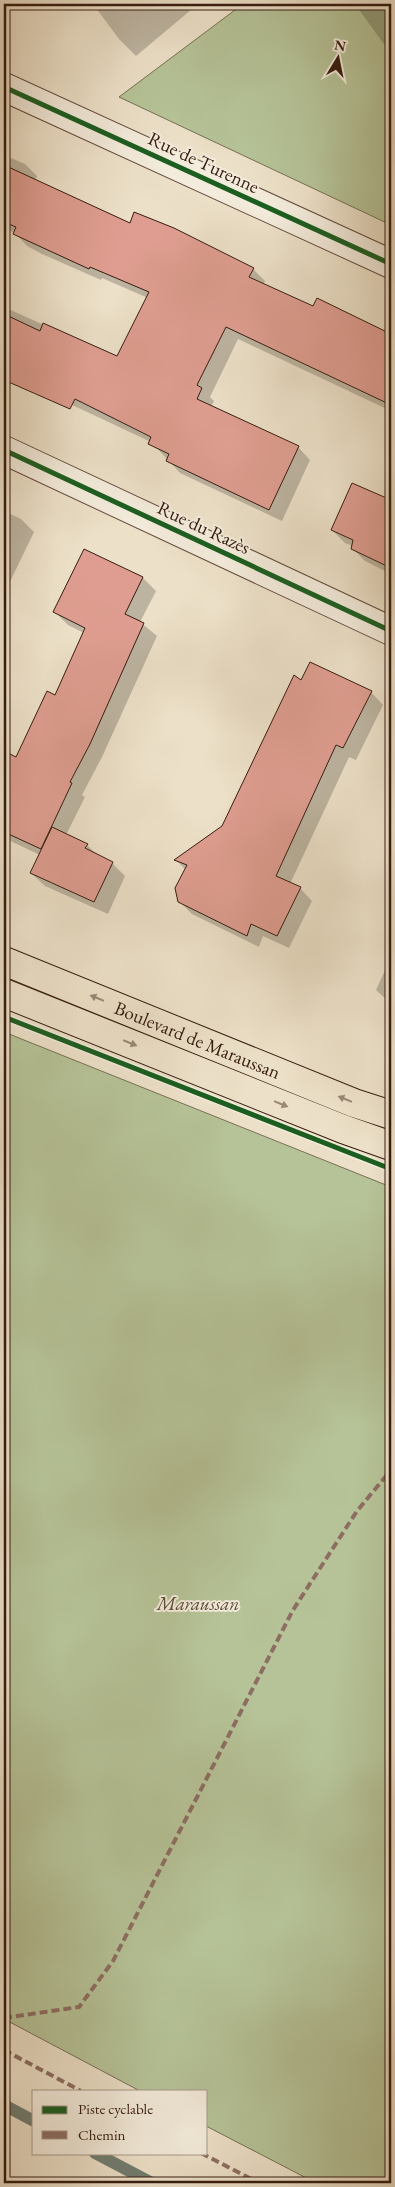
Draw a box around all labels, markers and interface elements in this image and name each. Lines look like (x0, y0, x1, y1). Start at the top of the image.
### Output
north arrow (312, 32, 362, 82)
text: N (333, 35, 348, 55)
street label: Rue de Turenne (144, 126, 263, 199)
street label: Rue du Razès (153, 495, 254, 560)
one-way arrow (90, 994, 104, 1002)
street label: Boulevard de Maraussan (111, 995, 284, 1085)
one-way arrow (123, 1040, 137, 1048)
one-way arrow (338, 1095, 352, 1103)
one-way arrow (274, 1100, 289, 1108)
park label: Maraussan (156, 1591, 239, 1616)
legend (32, 2090, 208, 2154)
text: Piste cyclable (78, 2099, 153, 2118)
text: Chemin (78, 2125, 126, 2144)

